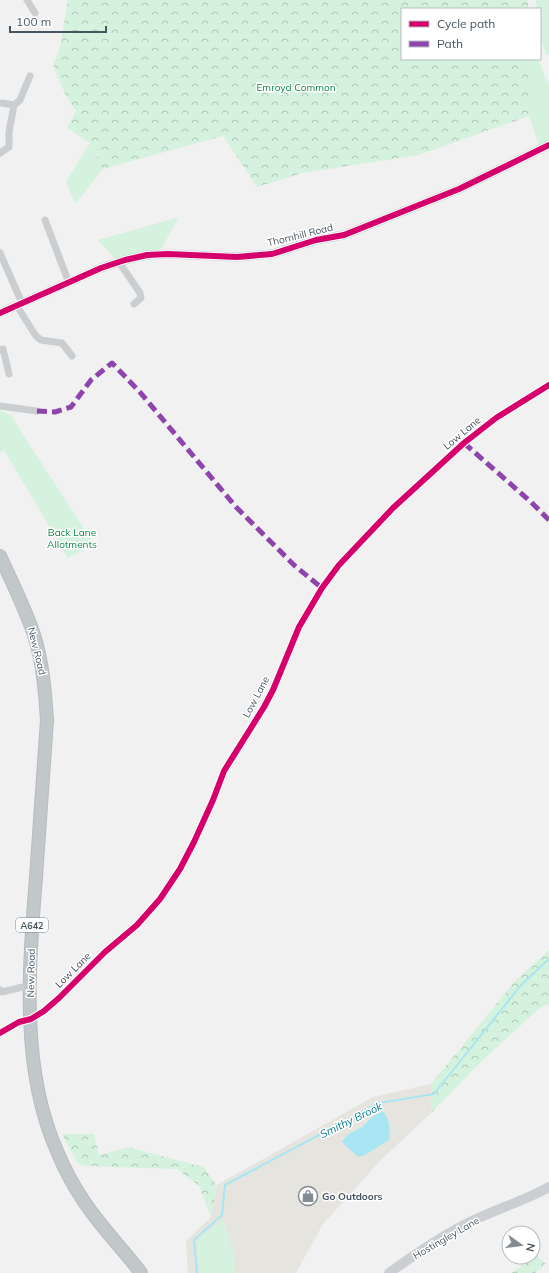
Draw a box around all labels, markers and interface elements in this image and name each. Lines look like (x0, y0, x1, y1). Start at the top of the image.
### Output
scale bar (10, 8, 106, 34)
legend (401, 8, 541, 60)
text: 100 m (16, 14, 51, 29)
text: Cycle path (437, 16, 495, 31)
text: Path (437, 36, 463, 51)
park label: Emroyd Common (256, 81, 336, 94)
street label: Thornhill Road (266, 221, 334, 249)
street label: Low Lane (441, 414, 483, 452)
park label: Back Lane Allotments (47, 526, 97, 551)
street label: New Road (25, 626, 49, 676)
street label: Low Lane (240, 674, 272, 720)
road number: A642 (16, 918, 48, 932)
street label: New Road (24, 949, 38, 997)
street label: Low Lane (52, 949, 94, 991)
water label: Smithy Brook (317, 1099, 385, 1141)
shop icon: Go Outdoors (297, 1185, 319, 1207)
place label: Go Outdoors (322, 1190, 383, 1203)
street label: Hostingley Lane (410, 1214, 482, 1262)
north arrow (501, 1225, 541, 1265)
text: N (523, 1242, 539, 1253)

